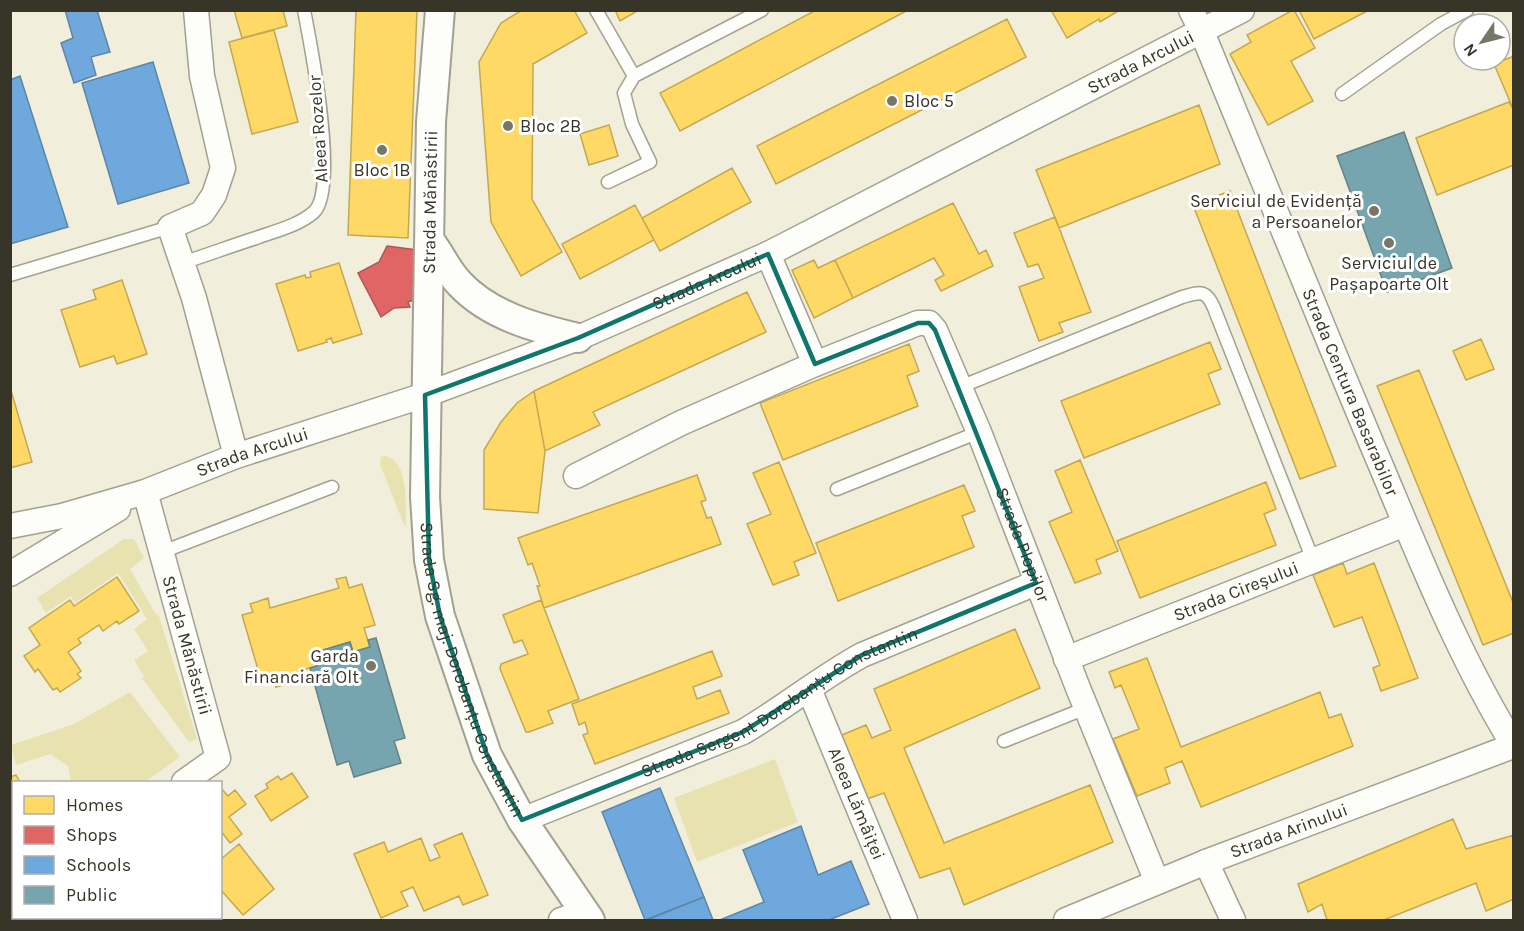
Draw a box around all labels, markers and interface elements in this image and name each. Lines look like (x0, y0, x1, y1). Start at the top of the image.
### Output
north arrow (1452, 12, 1512, 72)
street label: Strada Arcului (1083, 26, 1198, 99)
text: N (1459, 40, 1481, 60)
street label: Aleea Rozelor (303, 74, 333, 184)
place label: Bloc 5 (904, 90, 954, 112)
marker: Bloc 5 (885, 94, 899, 108)
place label: Bloc 2B (520, 115, 581, 137)
marker: Bloc 2B (501, 119, 515, 133)
street label: Strada Mănăstirii (418, 130, 442, 274)
marker: Bloc 1B (375, 143, 389, 157)
place label: Bloc 1B (354, 159, 410, 181)
place label: Serviciul de Evidență a Persoanelor (1190, 190, 1362, 233)
marker: Serviciul de Evidență a Persoanelor (1367, 204, 1381, 218)
marker: Serviciul de Pașapoarte Olt (1382, 236, 1396, 250)
street label: Strada Arcului (649, 247, 765, 315)
place label: Serviciul de Pașapoarte Olt (1329, 252, 1449, 295)
street label: Strada Centura Basarabilor (1297, 285, 1404, 500)
street label: Strada Arcului (193, 422, 311, 482)
street label: Strada Plopilor (990, 484, 1055, 606)
street label: Strada Sg. maj. Dorobanțu Constantin (416, 521, 529, 821)
street label: Strada Cireșului (1170, 556, 1302, 626)
street label: Strada Mănăstirii (157, 573, 217, 718)
street label: Strada Sergent Dorobanțu Constantin (638, 622, 921, 783)
place label: Garda Financiară Olt (244, 645, 359, 688)
marker: Garda Financiară Olt (364, 659, 378, 673)
street label: Aleea Lămâiței (823, 744, 890, 863)
legend (12, 781, 222, 919)
text: Homes (66, 794, 123, 816)
street label: Strada Arinului (1227, 798, 1351, 863)
text: Shops (66, 824, 118, 846)
text: Schools (66, 854, 131, 876)
text: Public (66, 884, 117, 906)

